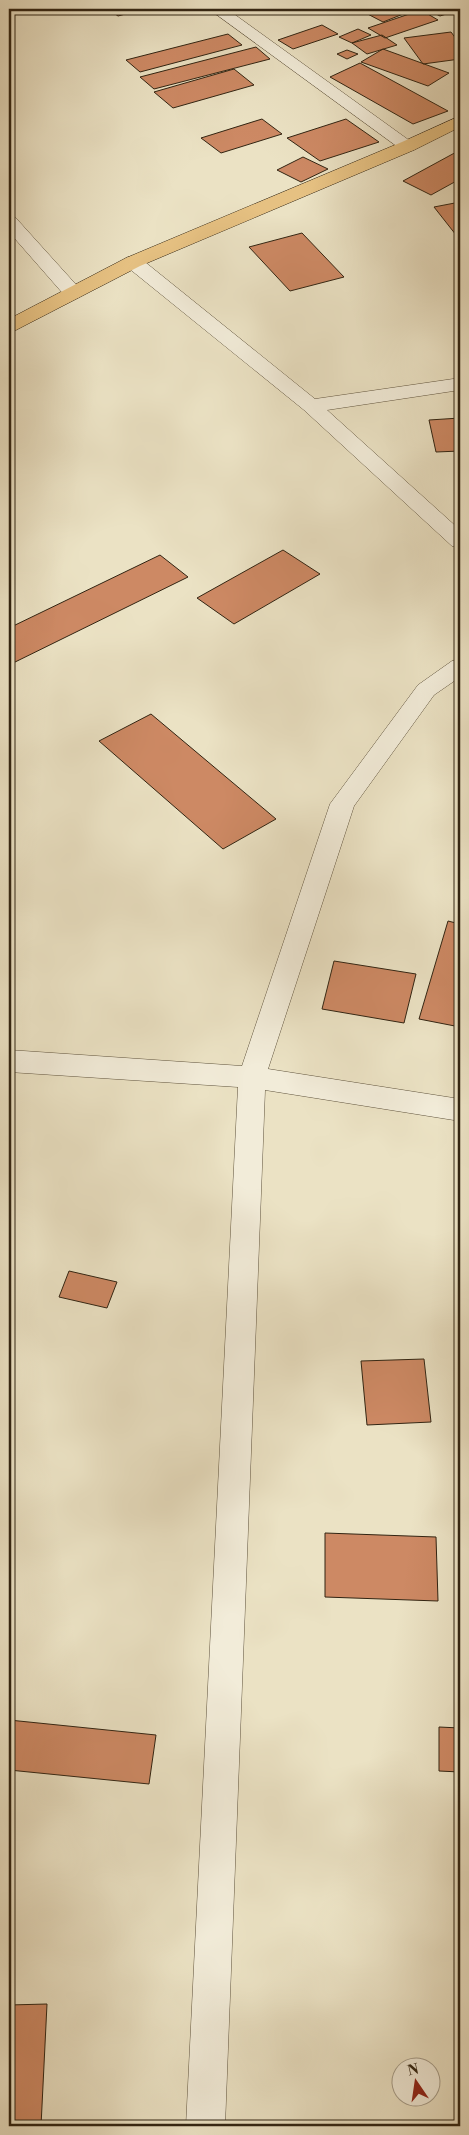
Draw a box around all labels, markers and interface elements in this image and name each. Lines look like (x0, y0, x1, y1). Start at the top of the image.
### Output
north arrow (392, 2058, 442, 2108)
text: N (406, 2060, 421, 2080)

